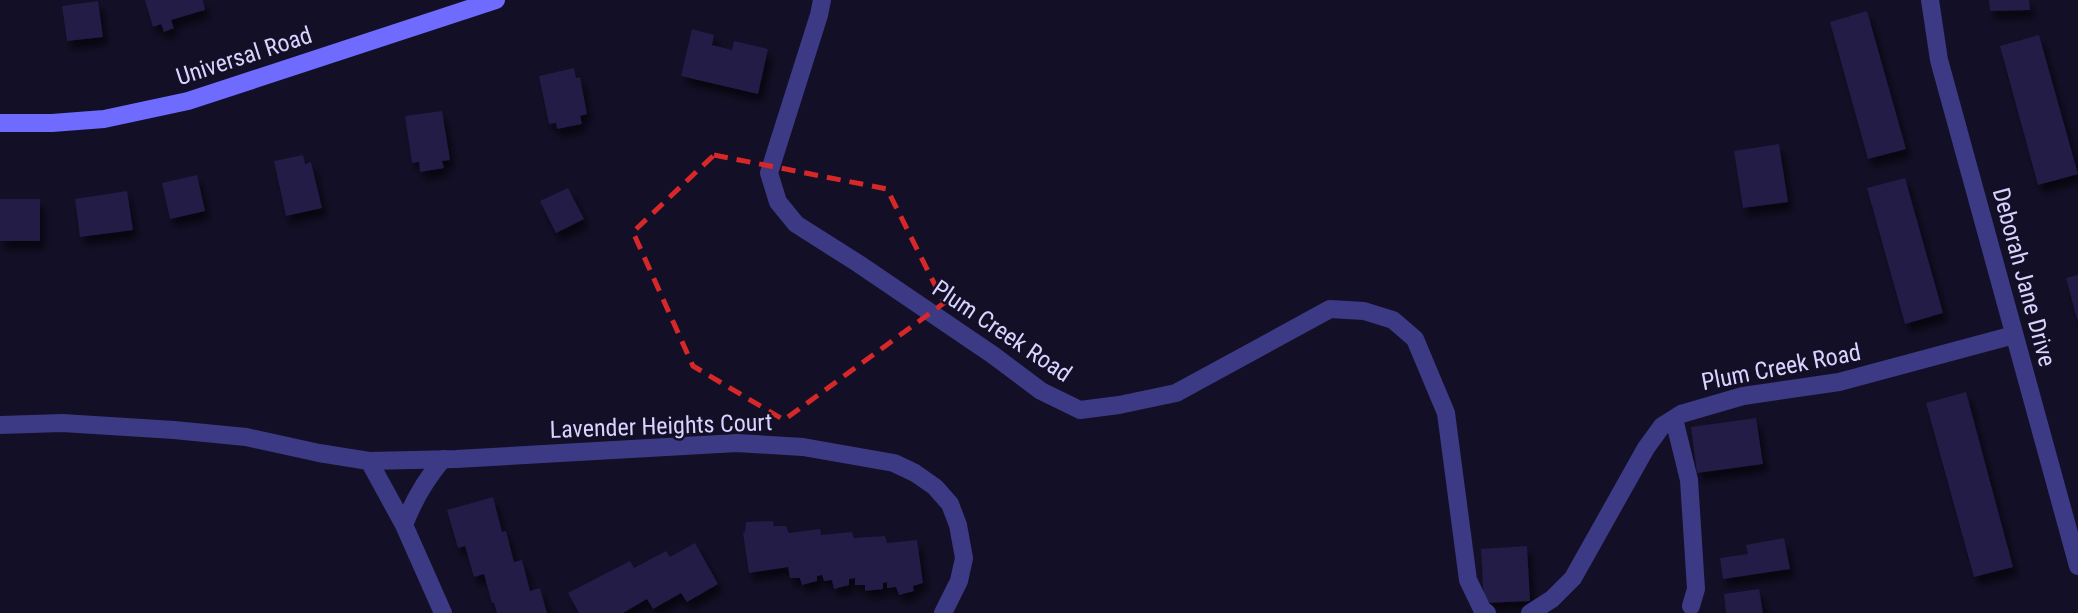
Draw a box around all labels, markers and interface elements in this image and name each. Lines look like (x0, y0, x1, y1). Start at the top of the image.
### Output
street label: Universal Road (173, 21, 315, 91)
street label: Deborah Jane Drive (1987, 185, 2061, 369)
street label: Plum Creek Road (927, 274, 1077, 388)
street label: Plum Creek Road (1699, 338, 1863, 396)
street label: Lavender Heights Court (549, 408, 773, 444)

